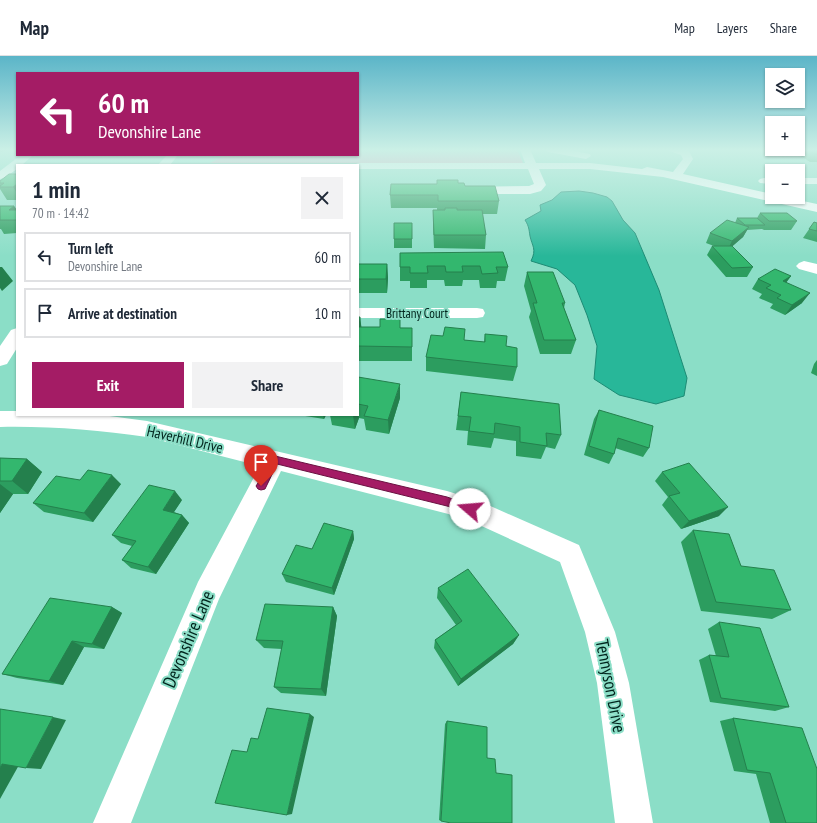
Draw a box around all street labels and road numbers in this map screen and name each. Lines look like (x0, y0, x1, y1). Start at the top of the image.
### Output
street label: Brittany Court (386, 305, 448, 322)
street label: Haverhill Drive (145, 421, 225, 457)
street label: Devonshire Lane (157, 587, 219, 691)
street label: Tennyson Drive (591, 637, 631, 735)

